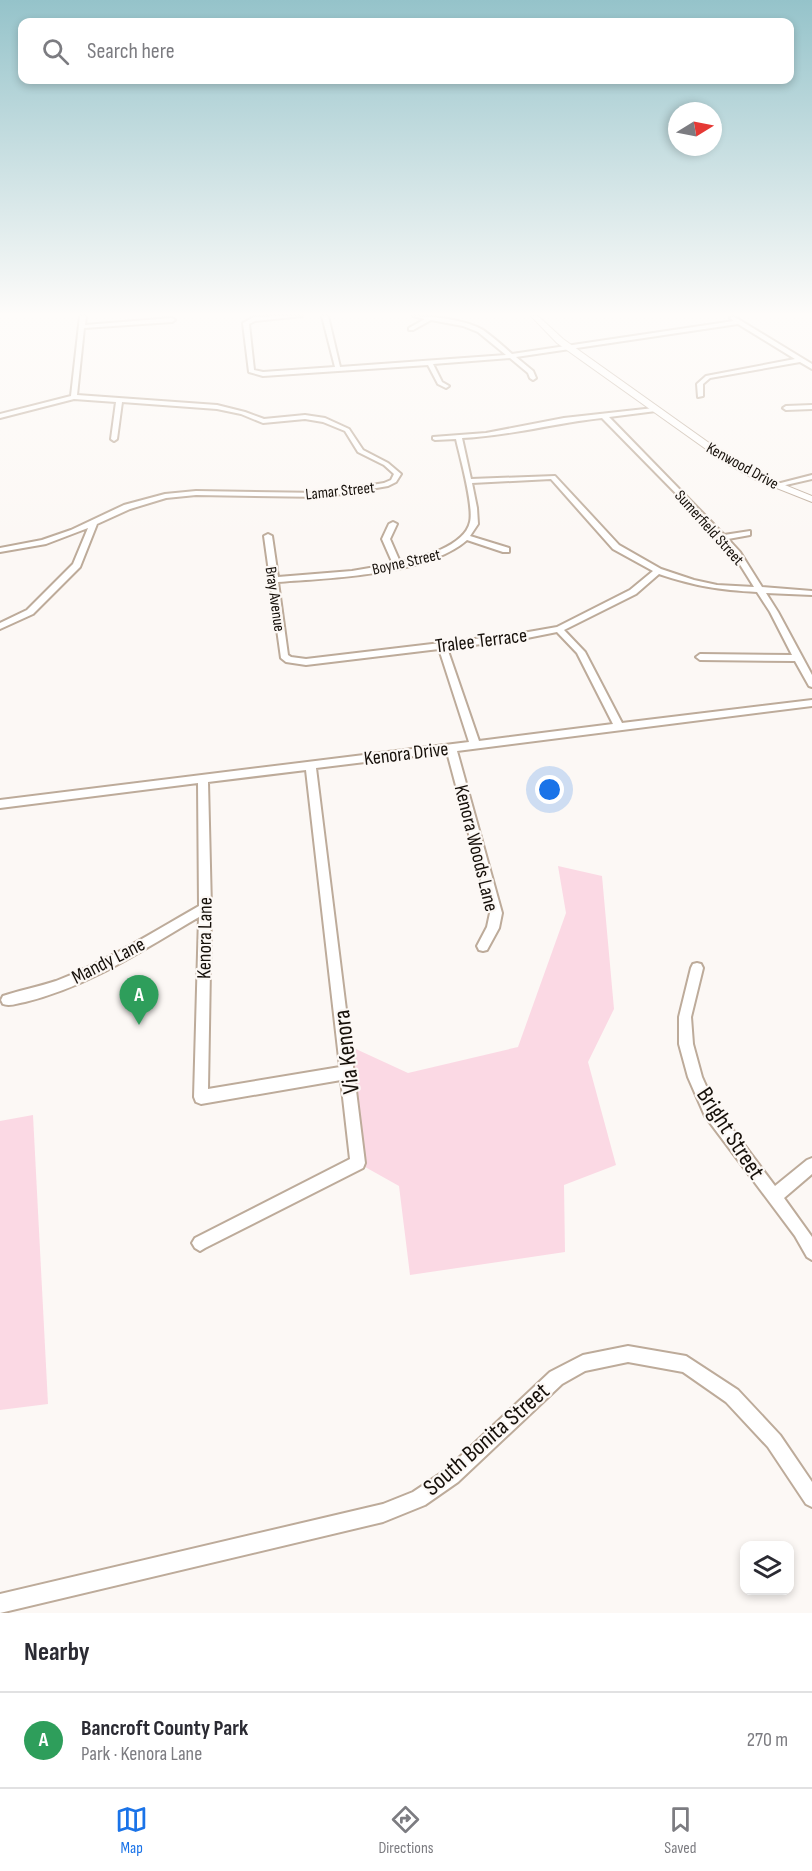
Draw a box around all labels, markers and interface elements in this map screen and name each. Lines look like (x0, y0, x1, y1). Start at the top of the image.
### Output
search box (18, 18, 794, 84)
icon: search (39, 35, 72, 68)
text: Search here (87, 38, 174, 65)
north arrow (668, 102, 722, 156)
street label: Kenwood Drive (703, 439, 782, 494)
street label: Lamar Street (305, 478, 376, 505)
street label: Sumerfield Street (670, 487, 748, 570)
street label: Boyne Street (370, 545, 442, 580)
street label: Bray Avenue (261, 566, 288, 633)
street label: Tralee Terrace (434, 623, 528, 659)
street label: Kenora Drive (363, 737, 450, 771)
your location (535, 775, 564, 804)
street label: Kenora Woods Lane (449, 782, 503, 914)
street label: Kenora Lane (192, 897, 218, 979)
street label: Mandy Lane (68, 932, 149, 990)
pin: A (120, 976, 158, 1025)
street label: Via Kenora (327, 1008, 366, 1096)
street label: Bright Street (690, 1082, 771, 1185)
street label: South Bonita Street (417, 1377, 555, 1502)
map controls (740, 1541, 794, 1595)
button: layers (740, 1541, 794, 1595)
text: Nearby (24, 1637, 90, 1668)
text: Bancroft County Park (81, 1715, 248, 1742)
text: A (39, 1728, 48, 1752)
text: 270 m (747, 1728, 788, 1752)
text: Park · Kenora Lane (81, 1742, 202, 1766)
tab: Map (115, 1803, 148, 1858)
tab: Directions (378, 1803, 434, 1858)
tab: Saved (664, 1803, 697, 1858)

